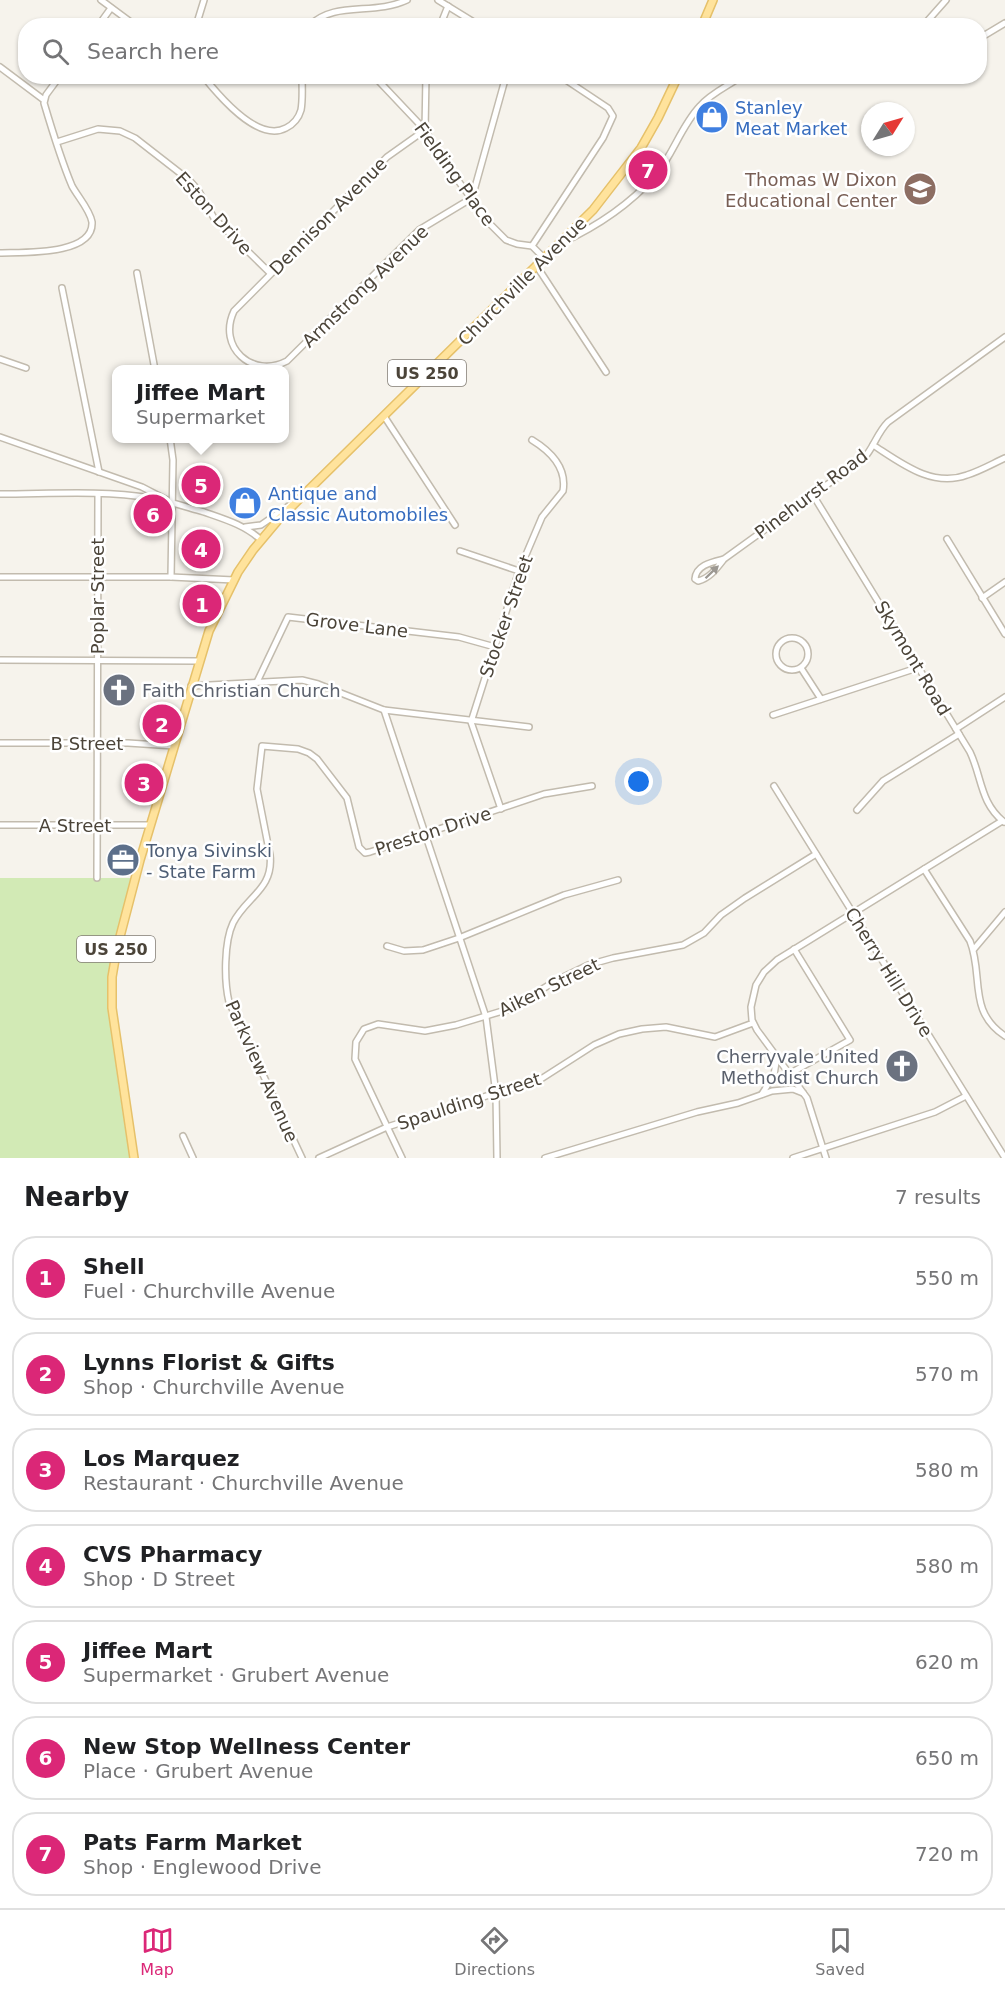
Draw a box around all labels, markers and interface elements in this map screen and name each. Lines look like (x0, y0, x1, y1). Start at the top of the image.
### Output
search box (18, 18, 987, 84)
icon: search (39, 35, 72, 68)
text: Search here (87, 39, 219, 64)
place label: Stanley Meat Market (735, 97, 847, 139)
shop icon: Stanley Meat Market (694, 99, 730, 135)
north arrow (861, 102, 915, 156)
street label: Fielding Place (410, 118, 500, 230)
pin: 7 (628, 148, 668, 192)
street label: Dennison Avenue (265, 153, 391, 279)
street label: Eston Drive (171, 167, 257, 259)
place label: Thomas W Dixon Educational Center (725, 169, 898, 211)
school or university icon: Thomas W Dixon Educational Center (902, 171, 938, 207)
street label: Churchville Avenue (453, 212, 591, 350)
street label: Armstrong Avenue (298, 221, 432, 351)
road number: US 250 (388, 360, 466, 386)
popup (112, 365, 289, 443)
text: Jiffee Mart (136, 380, 265, 405)
text: Supermarket (136, 405, 265, 429)
street label: Pinehurst Road (751, 445, 871, 543)
pin: 5 (182, 462, 220, 508)
place label: Antique and Classic Automobiles (268, 483, 448, 525)
shop icon: Antique and Classic Automobiles (227, 485, 263, 521)
pin: 6 (134, 492, 172, 536)
pin: 4 (182, 526, 220, 572)
street label: Poplar Street (87, 538, 108, 654)
street label: Stocker Street (475, 552, 537, 680)
one-way arrow (704, 565, 719, 579)
pin: 1 (182, 582, 222, 626)
street label: Skymont Road (871, 597, 955, 719)
street label: Grove Lane (305, 608, 409, 642)
church icon: Faith Christian Church (101, 672, 137, 708)
place label: Faith Christian Church (142, 680, 341, 701)
pin: 2 (142, 702, 182, 746)
street label: B Street (51, 733, 123, 754)
pin: 3 (124, 760, 164, 806)
your location (624, 767, 653, 796)
street label: Preston Drive (372, 802, 494, 860)
street label: A Street (39, 815, 111, 836)
place label: Tonya Sivinski - State Farm (145, 840, 272, 882)
office icon: Tonya Sivinski - State Farm (105, 842, 141, 878)
street label: Cherry Hill Drive (841, 904, 937, 1040)
road number: US 250 (77, 936, 155, 962)
street label: Aiken Street (495, 953, 603, 1021)
street label: Parkview Avenue (221, 997, 303, 1145)
place label: Cherryvale United Methodist Church (716, 1046, 879, 1088)
church icon: Cherryvale United Methodist Church (884, 1048, 920, 1084)
street label: Spaulding Street (394, 1068, 544, 1134)
text: Nearby (24, 1182, 129, 1212)
text: 7 results (895, 1185, 981, 1209)
text: Shell (83, 1254, 145, 1279)
text: 1 (39, 1266, 52, 1290)
text: 550 m (915, 1266, 979, 1290)
text: Fuel · Churchville Avenue (83, 1279, 335, 1303)
text: Lynns Florist & Gifts (83, 1350, 335, 1375)
text: 2 (39, 1362, 52, 1386)
text: 570 m (915, 1362, 979, 1386)
text: Shop · Churchville Avenue (83, 1375, 345, 1399)
text: Los Marquez (83, 1446, 240, 1471)
text: 3 (39, 1458, 52, 1482)
text: 580 m (915, 1458, 979, 1482)
text: Restaurant · Churchville Avenue (83, 1471, 404, 1495)
text: CVS Pharmacy (83, 1542, 262, 1567)
text: 4 (39, 1554, 52, 1578)
text: 580 m (915, 1554, 979, 1578)
text: Shop · D Street (83, 1567, 235, 1591)
text: Jiffee Mart (83, 1638, 212, 1663)
text: 5 (39, 1650, 52, 1674)
text: 620 m (915, 1650, 979, 1674)
text: Supermarket · Grubert Avenue (83, 1663, 389, 1687)
text: New Stop Wellness Center (83, 1734, 410, 1759)
text: 6 (39, 1746, 52, 1770)
text: 650 m (915, 1746, 979, 1770)
text: Place · Grubert Avenue (83, 1759, 313, 1783)
text: Pats Farm Market (83, 1830, 302, 1855)
text: 7 (39, 1842, 52, 1866)
text: 720 m (915, 1842, 979, 1866)
text: Shop · Englewood Drive (83, 1855, 321, 1879)
tab: Map (140, 1924, 174, 1979)
tab: Directions (454, 1924, 535, 1979)
tab: Saved (815, 1924, 865, 1979)

